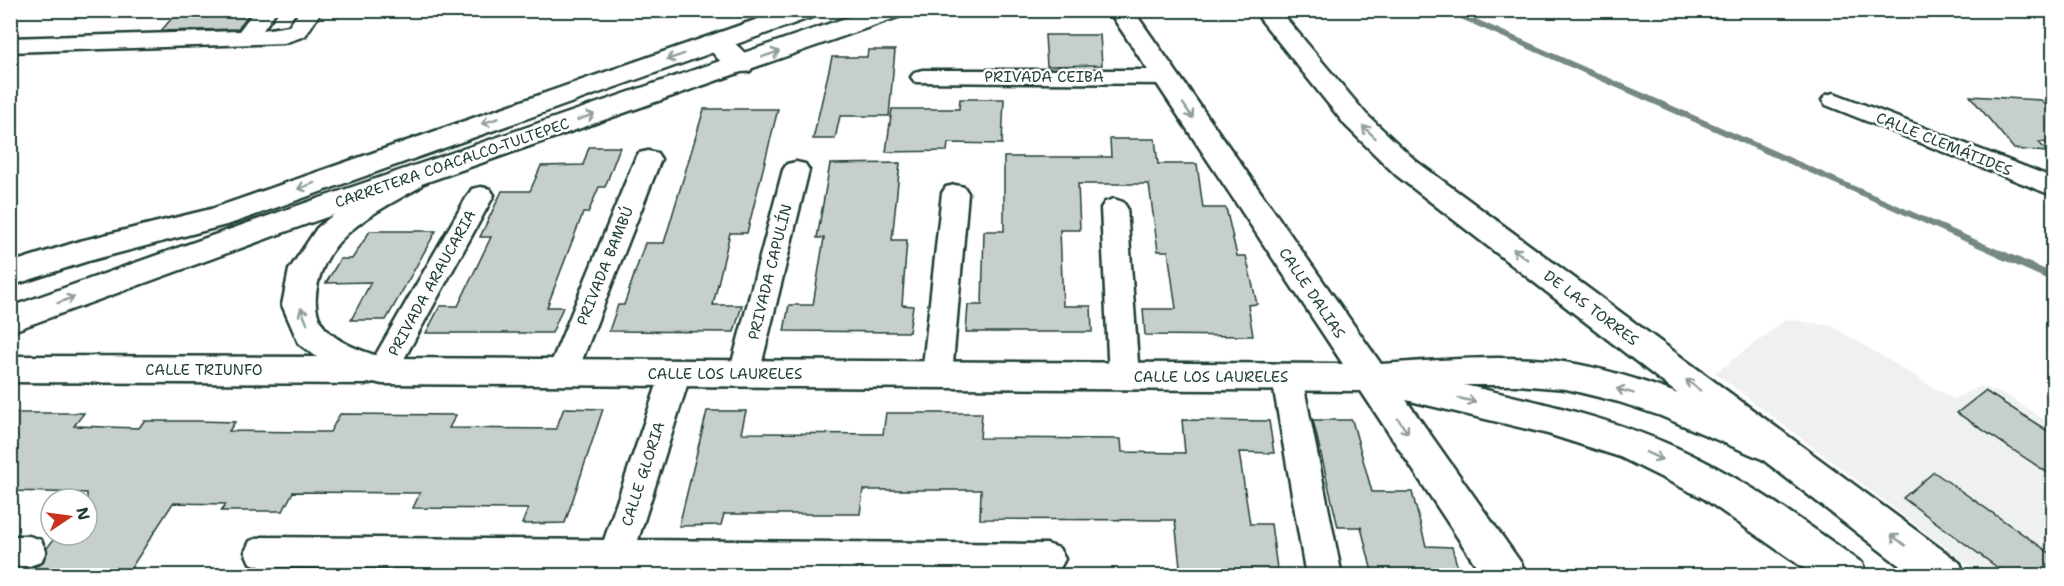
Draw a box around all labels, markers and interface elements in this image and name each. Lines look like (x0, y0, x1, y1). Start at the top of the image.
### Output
one-way arrow (761, 48, 780, 59)
one-way arrow (666, 53, 685, 64)
street label: PRIVADA CEIBA (984, 67, 1104, 87)
one-way arrow (1182, 102, 1194, 119)
street label: CALLE CLEMÁTIDES (1873, 107, 2015, 180)
one-way arrow (576, 111, 595, 122)
street label: CARRETERA COACALCO-TULTEPEC (332, 113, 572, 213)
one-way arrow (481, 117, 500, 128)
one-way arrow (1361, 125, 1376, 140)
one-way arrow (297, 181, 316, 192)
street label: PRIVADA CAPULÍN (742, 202, 797, 342)
street label: PRIVADA BAMBÚ (571, 203, 638, 328)
street label: PRIVADA ARAUCARIA (383, 206, 481, 360)
street label: CALLE DALIAS (1274, 244, 1350, 342)
one-way arrow (1513, 248, 1529, 261)
street label: DE LAS TORRES (1540, 266, 1642, 350)
one-way arrow (56, 293, 74, 304)
one-way arrow (298, 308, 309, 326)
street label: CALLE TRIUNFO (145, 360, 263, 380)
street label: CALLE LOS LAURELES (648, 364, 802, 384)
street label: CALLE LOS LAURELES (1134, 367, 1288, 387)
one-way arrow (1685, 378, 1701, 391)
one-way arrow (1616, 384, 1635, 396)
one-way arrow (1458, 395, 1477, 407)
one-way arrow (1397, 418, 1409, 434)
street label: CALLE GLORIA (617, 419, 669, 529)
one-way arrow (1644, 450, 1662, 462)
north arrow (39, 487, 99, 547)
text: N (71, 505, 95, 522)
one-way arrow (1891, 534, 1907, 547)

